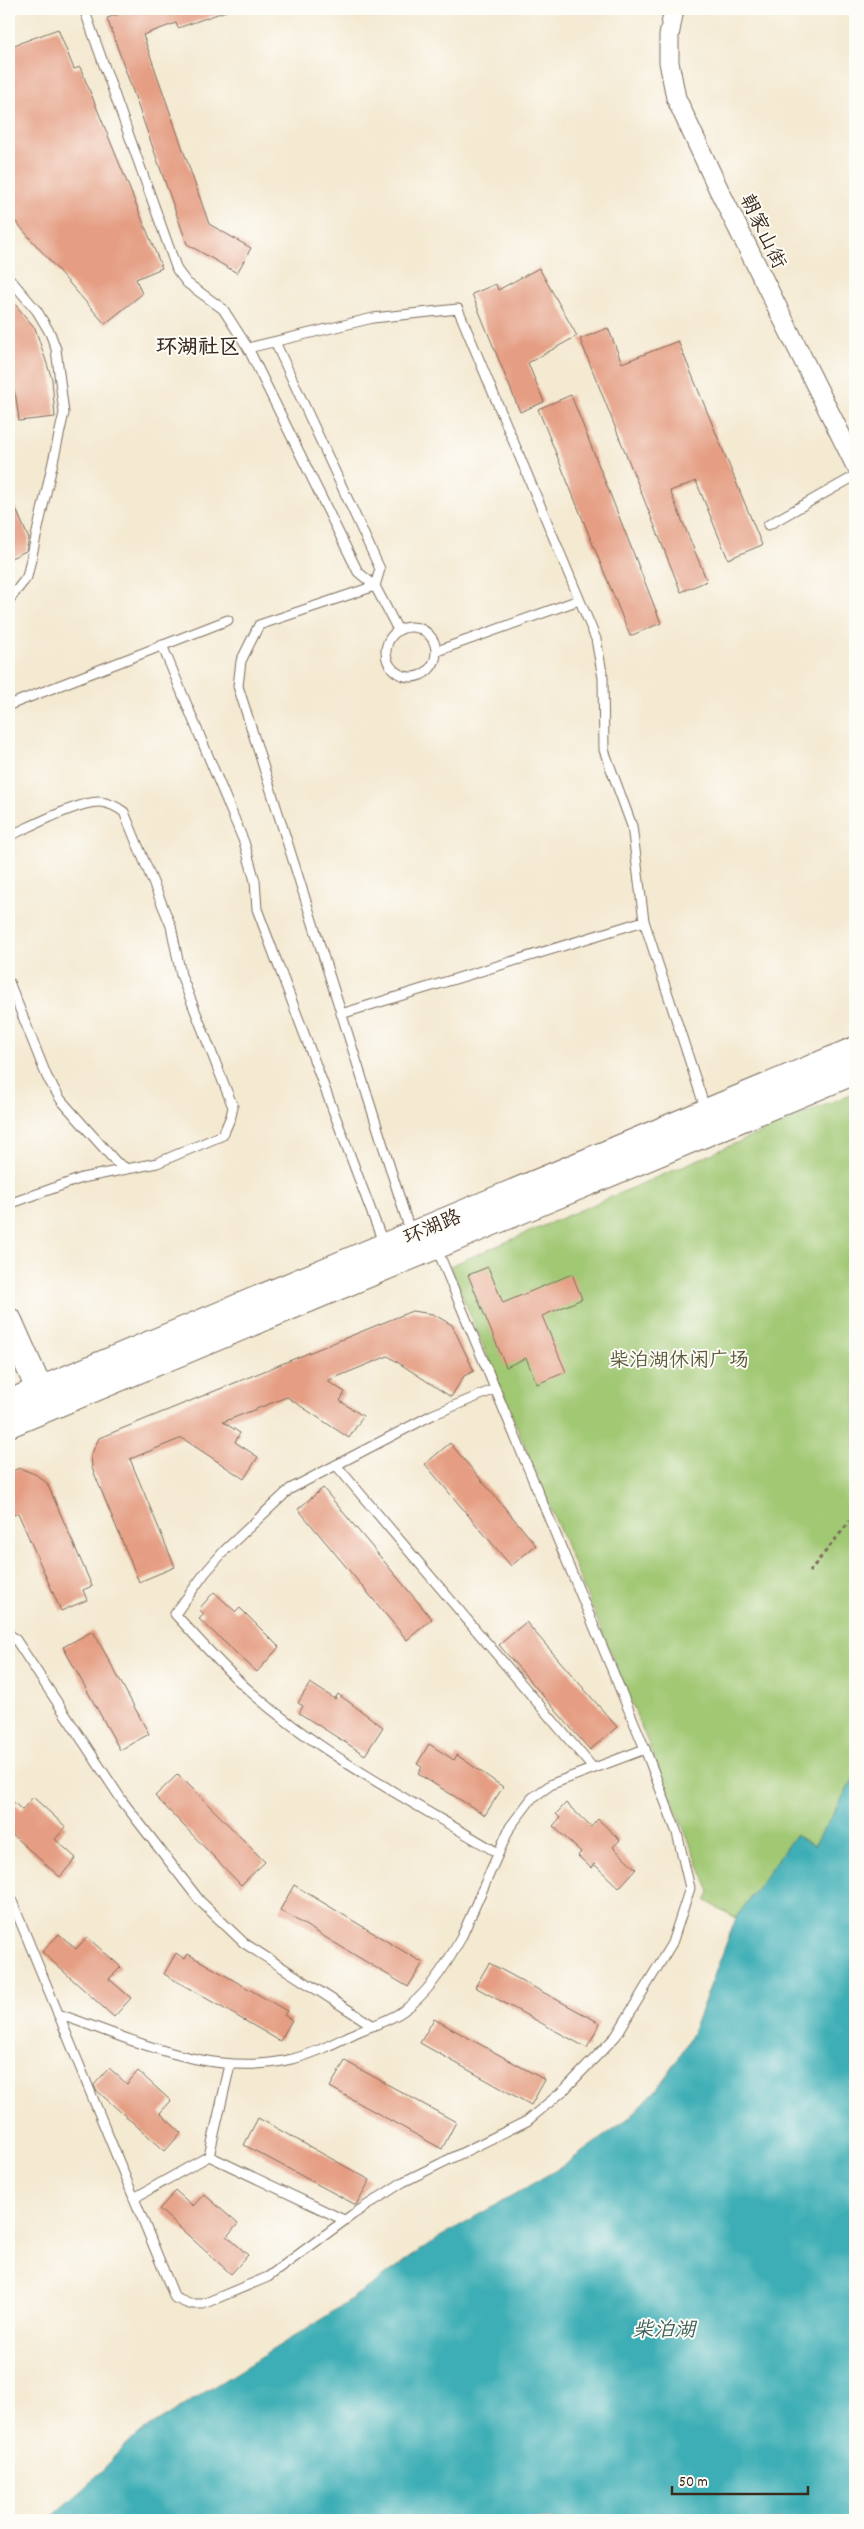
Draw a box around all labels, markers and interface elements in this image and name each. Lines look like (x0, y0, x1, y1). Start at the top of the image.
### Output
street label: 朝家山街 (731, 190, 791, 274)
district label: 环湖社区 (156, 334, 240, 364)
street label: 环湖路 (400, 1204, 467, 1253)
park label: 柴泊湖休闲广场 (609, 1348, 749, 1376)
water label: 柴泊湖 (633, 2317, 697, 2347)
scale bar (672, 2464, 808, 2496)
text: 50 m (679, 2472, 708, 2494)

